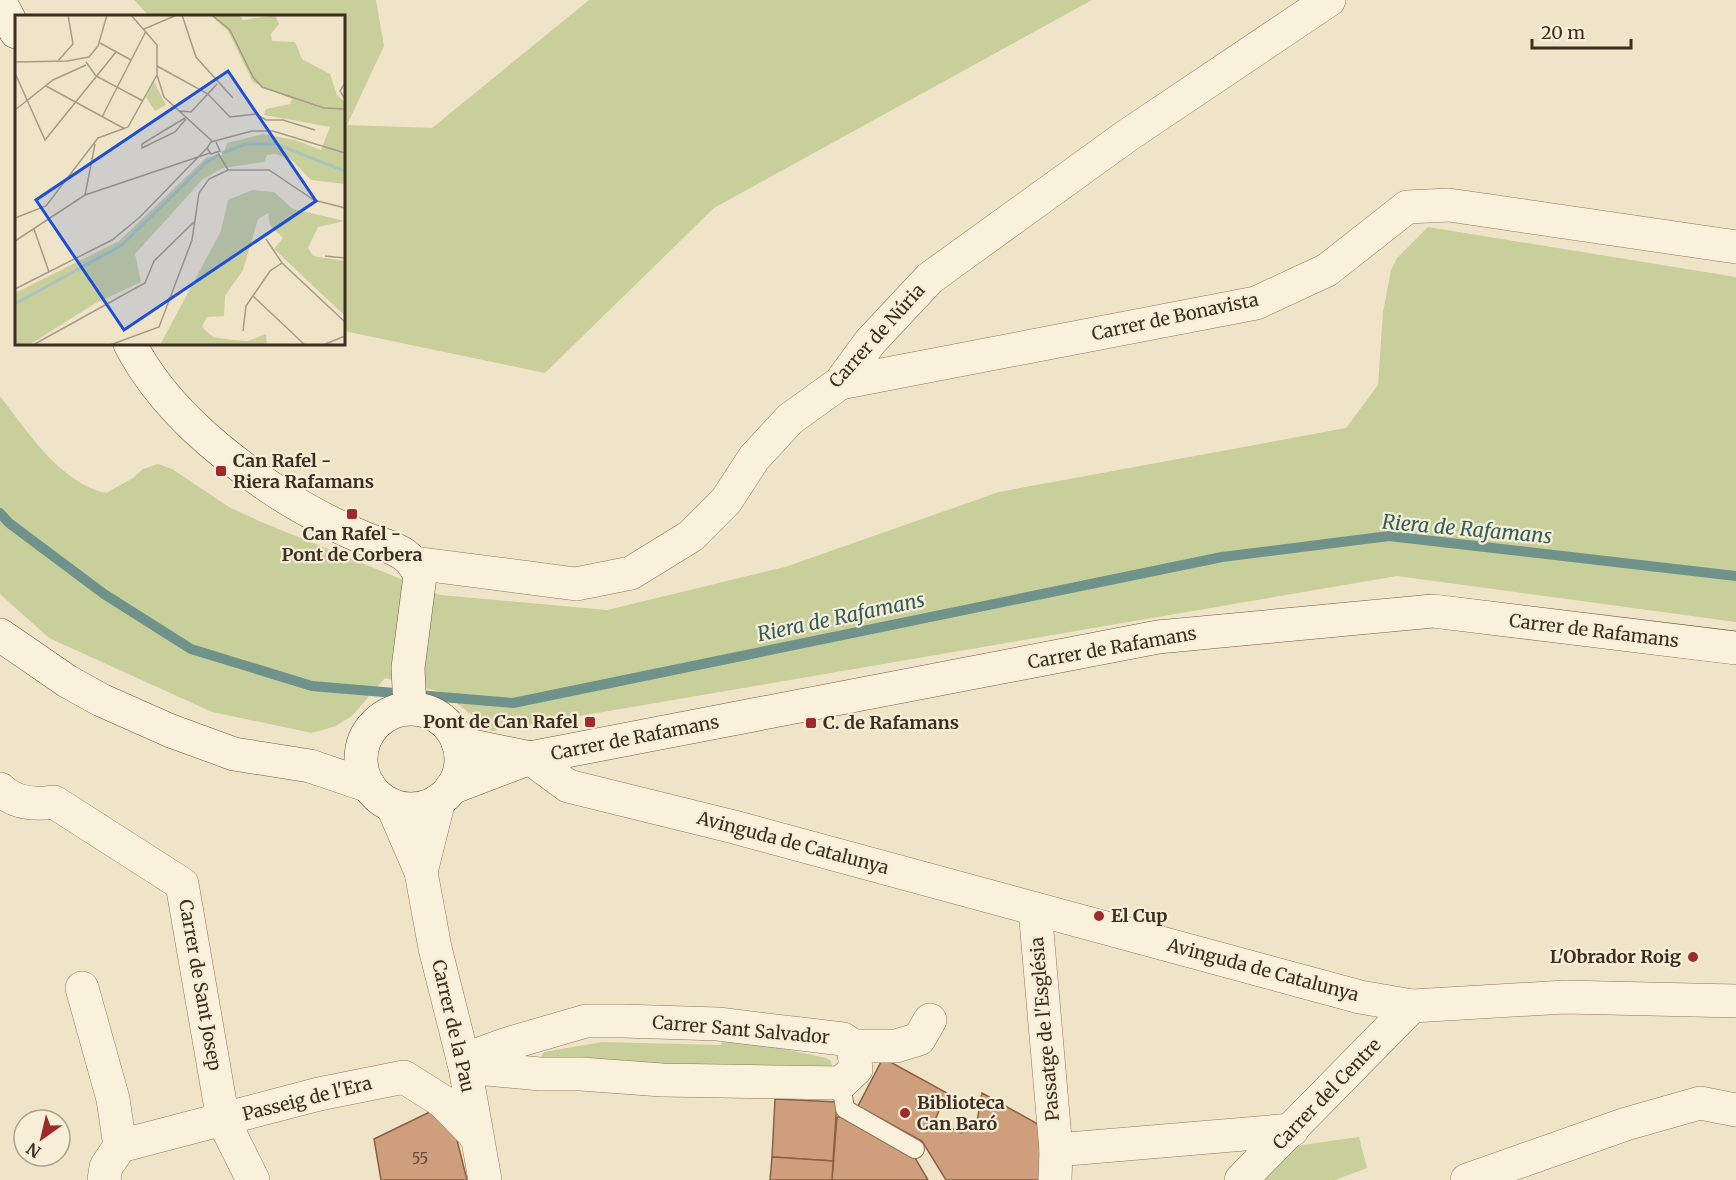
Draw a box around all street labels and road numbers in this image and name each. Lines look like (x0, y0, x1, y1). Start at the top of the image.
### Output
street label: Carrer de Núria (824, 279, 930, 392)
street label: Carrer de Bonavista (1089, 288, 1261, 345)
street label: Carrer de Rafamans (1508, 609, 1680, 652)
street label: Carrer de Rafamans (1026, 621, 1198, 674)
street label: Carrer de Rafamans (549, 710, 721, 765)
street label: Avinguda de Catalunya (694, 806, 892, 879)
street label: Carrer de Sant Josep (174, 898, 227, 1072)
street label: Avinguda de Catalunya (1164, 933, 1362, 1006)
street label: Passatge de l'Església (1025, 936, 1064, 1122)
street label: Carrer de la Pau (427, 957, 480, 1094)
street label: Carrer Sant Salvador (651, 1010, 831, 1049)
street label: Carrer del Centre (1268, 1033, 1386, 1154)
street label: Passeig de l'Era (240, 1071, 374, 1126)

